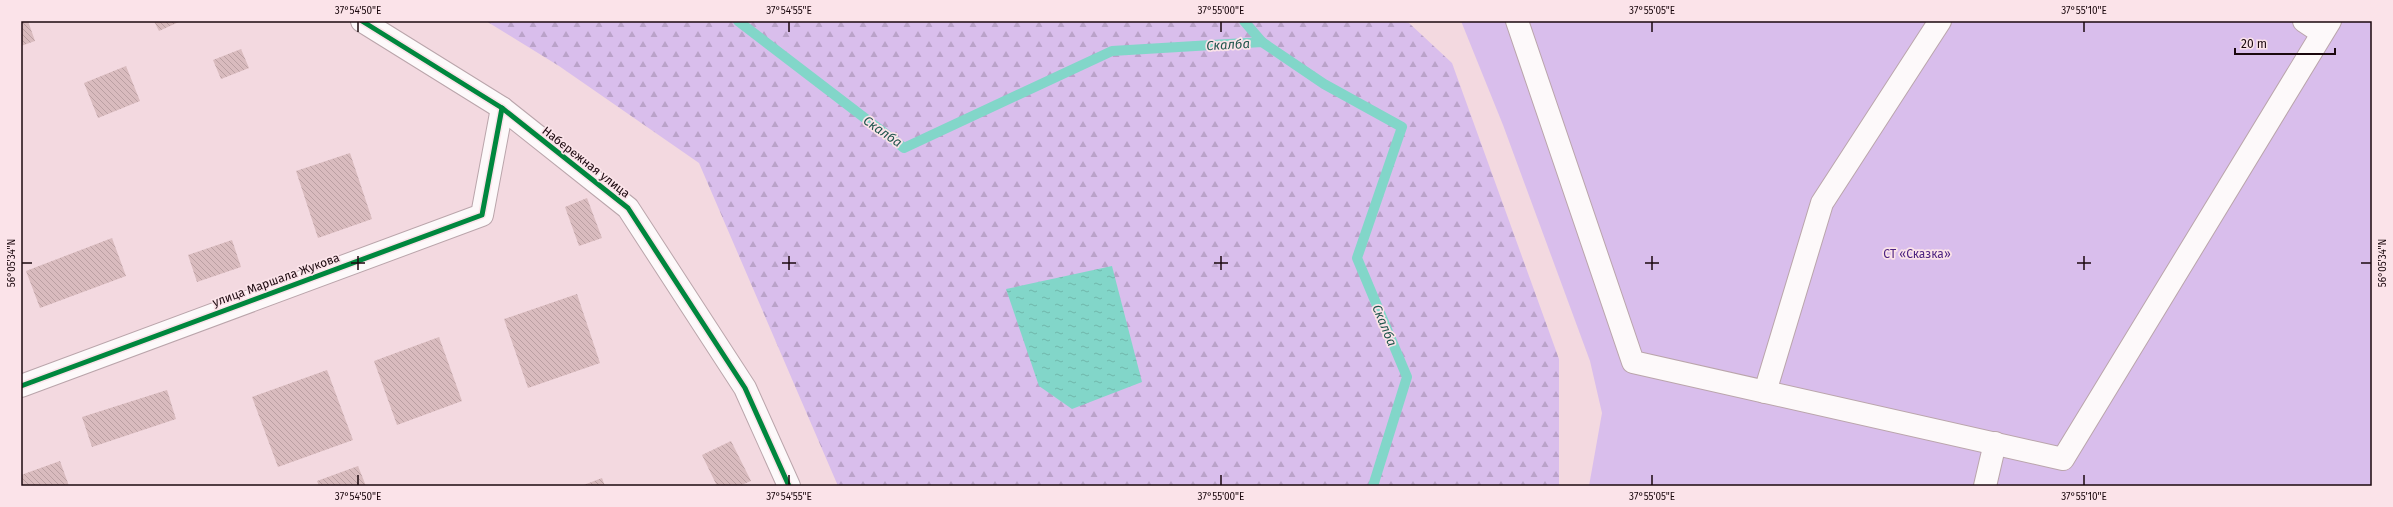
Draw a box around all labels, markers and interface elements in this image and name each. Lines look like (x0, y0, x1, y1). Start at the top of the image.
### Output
text: 37°54'50"E (335, 5, 381, 17)
text: 37°54'55"E (766, 5, 812, 17)
text: 37°55'00"E (1198, 5, 1244, 17)
text: 37°55'05"E (1629, 5, 1675, 17)
text: 37°55'10"E (2061, 5, 2107, 17)
scale bar (2235, 30, 2335, 56)
water label: Скалба (1206, 36, 1250, 53)
text: 20 m (2241, 37, 2267, 51)
water label: Скалба (861, 113, 905, 150)
street label: Набережная улица (539, 123, 633, 201)
text: 56°05'34"N (6, 239, 18, 287)
text: 56°05'34"N (2377, 239, 2389, 287)
park label: СТ «Сказка» (1883, 247, 1951, 261)
street label: улица Маршала Жукова (211, 250, 341, 310)
water label: Скалба (1369, 302, 1400, 348)
text: 37°54'50"E (335, 491, 381, 503)
text: 37°54'55"E (766, 491, 812, 503)
text: 37°55'00"E (1198, 491, 1244, 503)
text: 37°55'05"E (1629, 491, 1675, 503)
text: 37°55'10"E (2061, 491, 2107, 503)

